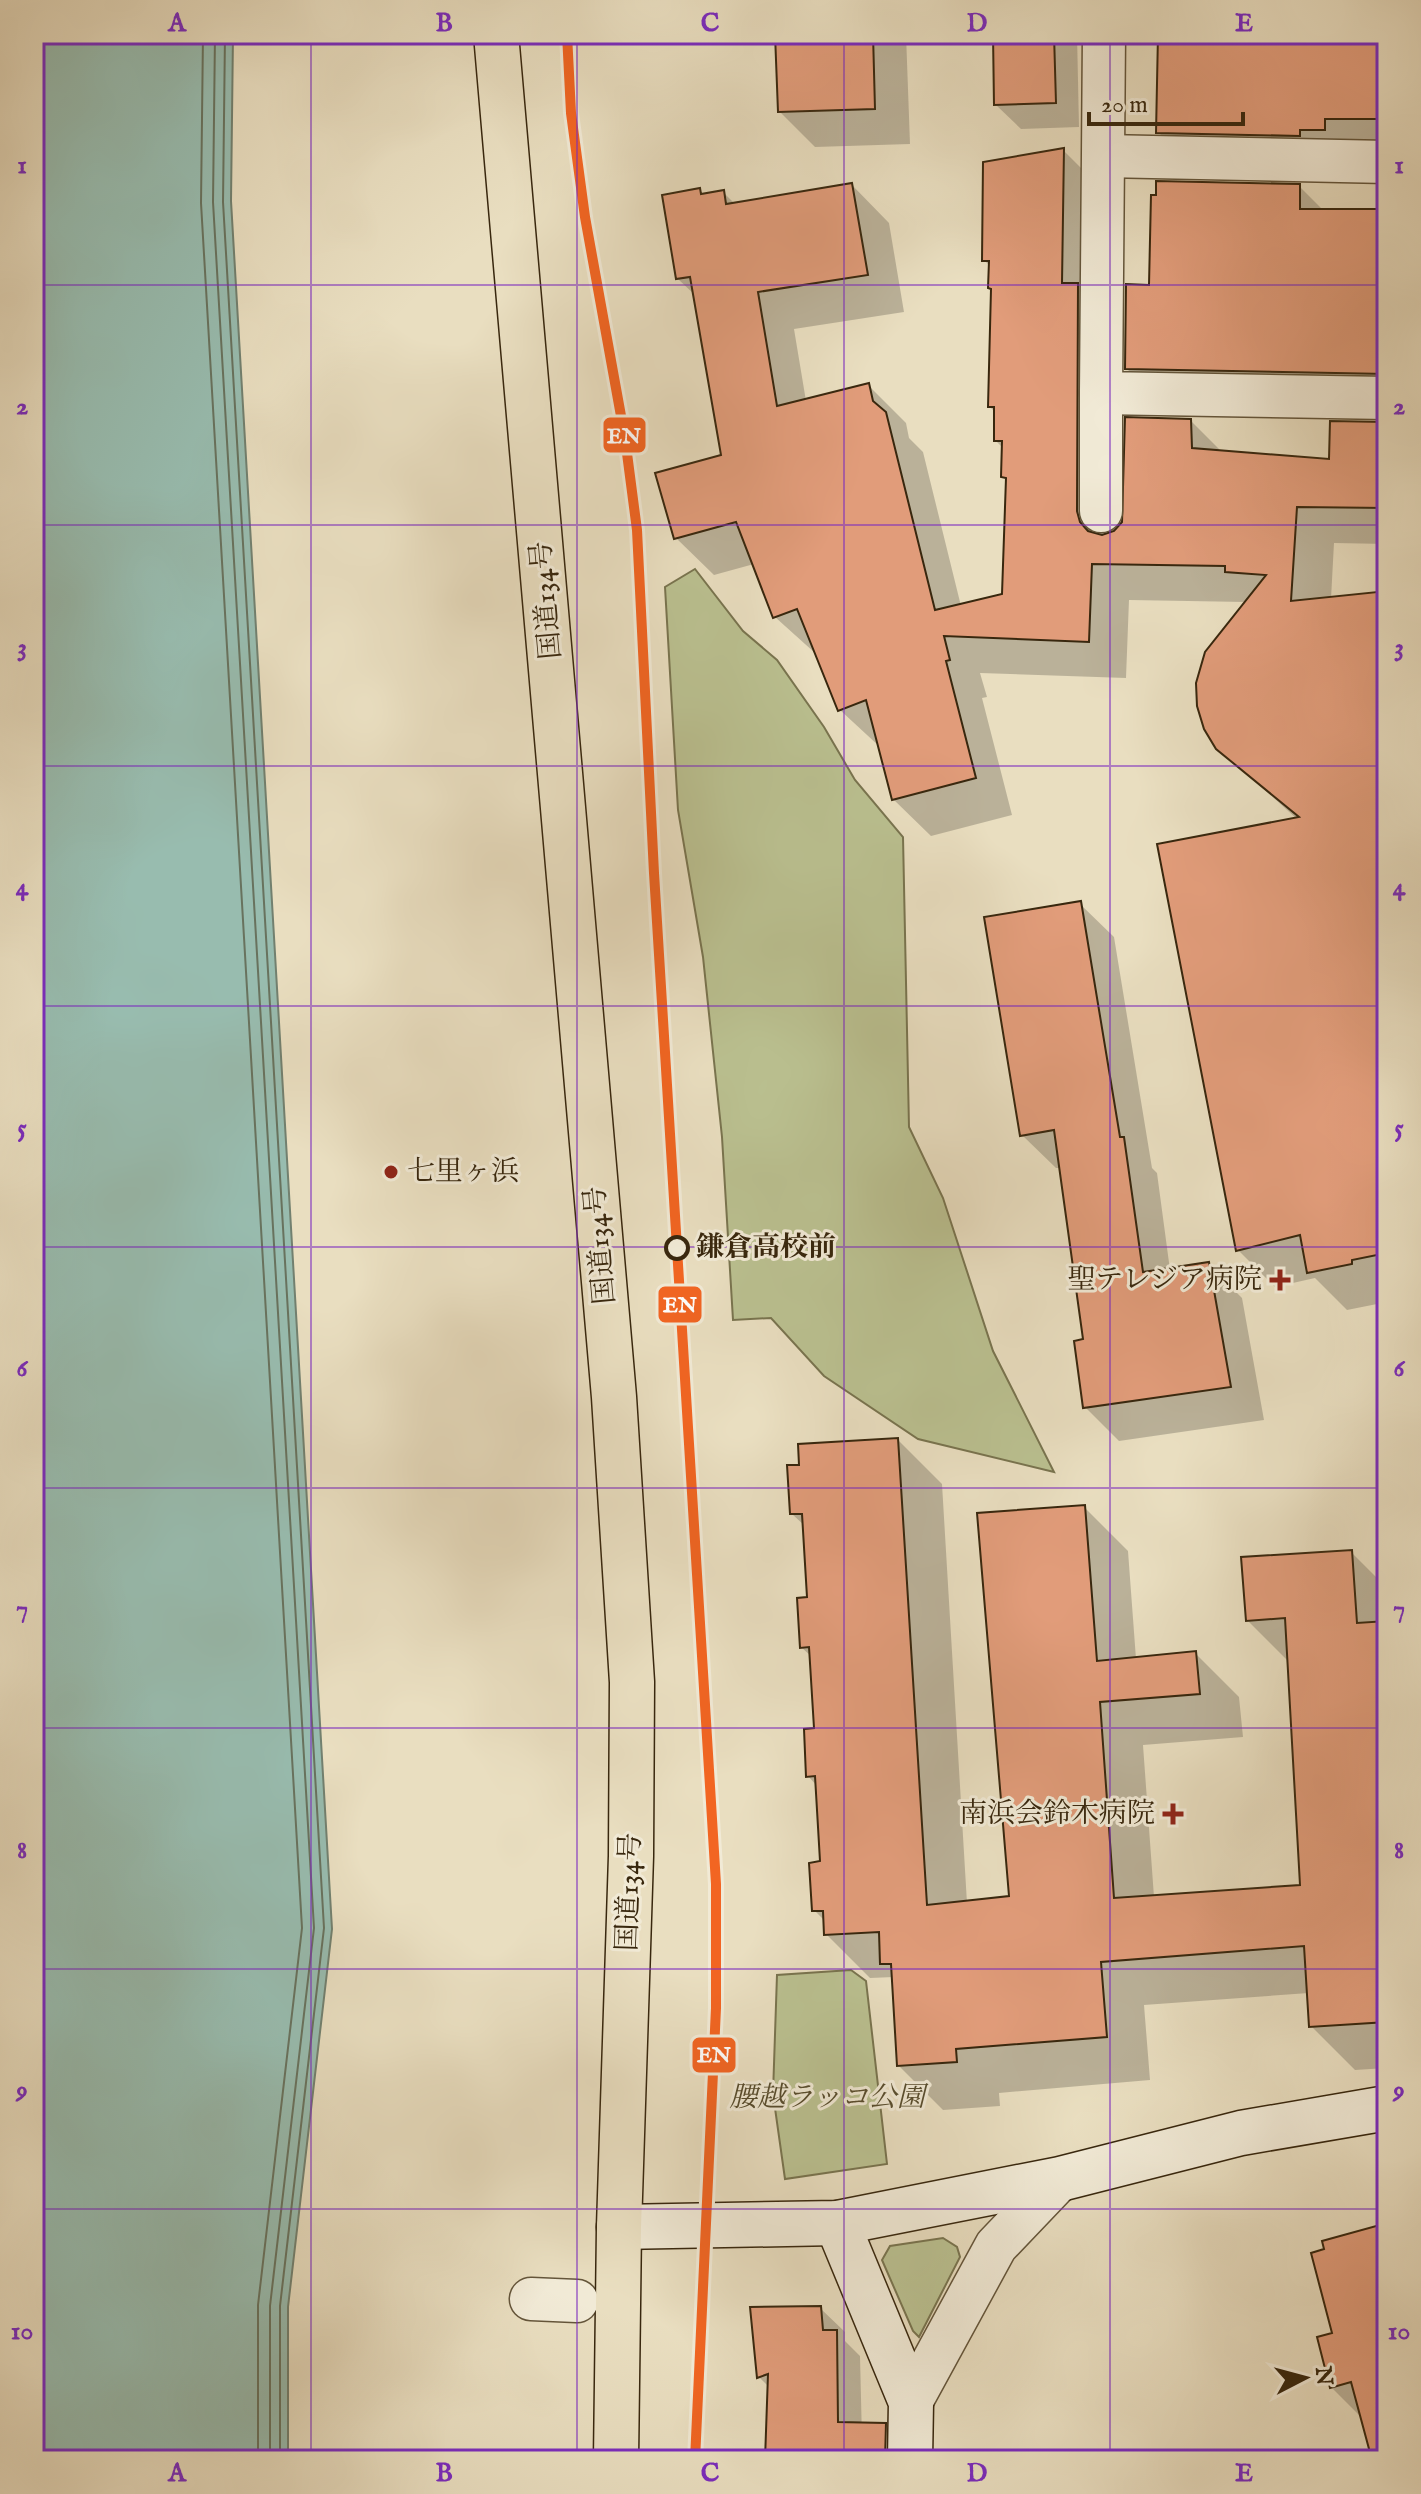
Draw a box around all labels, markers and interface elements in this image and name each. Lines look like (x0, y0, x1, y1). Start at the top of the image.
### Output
text: A (167, 7, 187, 40)
text: B (435, 7, 453, 40)
text: C (701, 7, 720, 40)
text: D (967, 7, 988, 40)
text: E (1235, 7, 1253, 40)
scale bar (1089, 76, 1243, 126)
text: 20 m (1101, 90, 1148, 121)
text: 1 (17, 149, 27, 182)
text: 1 (1394, 149, 1404, 182)
text: 2 (16, 390, 28, 423)
text: 2 (1393, 390, 1405, 423)
line badge: EN (602, 416, 647, 454)
text: EN (607, 423, 641, 451)
street label: 国道134号 (524, 539, 570, 661)
text: 3 (17, 631, 27, 664)
text: 3 (1394, 631, 1404, 664)
text: 4 (16, 871, 30, 904)
text: 4 (1393, 871, 1407, 904)
text: 5 (17, 1112, 27, 1145)
text: 5 (1394, 1112, 1404, 1145)
place label: 七里ヶ浜 (407, 1155, 519, 1190)
marker: 七里ヶ浜 (382, 1163, 400, 1181)
street label: 国道134号 (578, 1184, 624, 1306)
place label: 鎌倉高校前 (696, 1231, 836, 1266)
marker: 鎌倉高校前 (665, 1236, 689, 1260)
place label: 聖テレジア病院 (1067, 1263, 1262, 1298)
marker: 聖テレジア病院 (1269, 1269, 1291, 1291)
line badge: EN (657, 1285, 703, 1324)
text: EN (663, 1292, 697, 1320)
text: 6 (17, 1352, 29, 1385)
text: 6 (1394, 1352, 1406, 1385)
text: 7 (16, 1593, 28, 1626)
text: 7 (1393, 1593, 1405, 1626)
place label: 南浜会鈴木病院 (959, 1797, 1155, 1832)
marker: 南浜会鈴木病院 (1162, 1803, 1184, 1825)
street label: 国道134号 (610, 1832, 650, 1952)
text: 8 (17, 1834, 27, 1867)
text: 8 (1394, 1834, 1404, 1867)
line badge: EN (691, 2036, 737, 2074)
text: EN (697, 2042, 731, 2070)
text: 9 (15, 2074, 28, 2107)
text: 9 (1392, 2074, 1405, 2107)
park label: 腰越ラッコ公園 (729, 2081, 929, 2116)
text: 10 (11, 2315, 33, 2348)
text: 10 (1388, 2315, 1410, 2348)
north arrow (1265, 2338, 1345, 2418)
text: N (1308, 2364, 1338, 2387)
text: A (167, 2457, 187, 2490)
text: B (435, 2457, 453, 2490)
text: C (701, 2457, 720, 2490)
text: D (967, 2457, 988, 2490)
text: E (1235, 2457, 1253, 2490)

